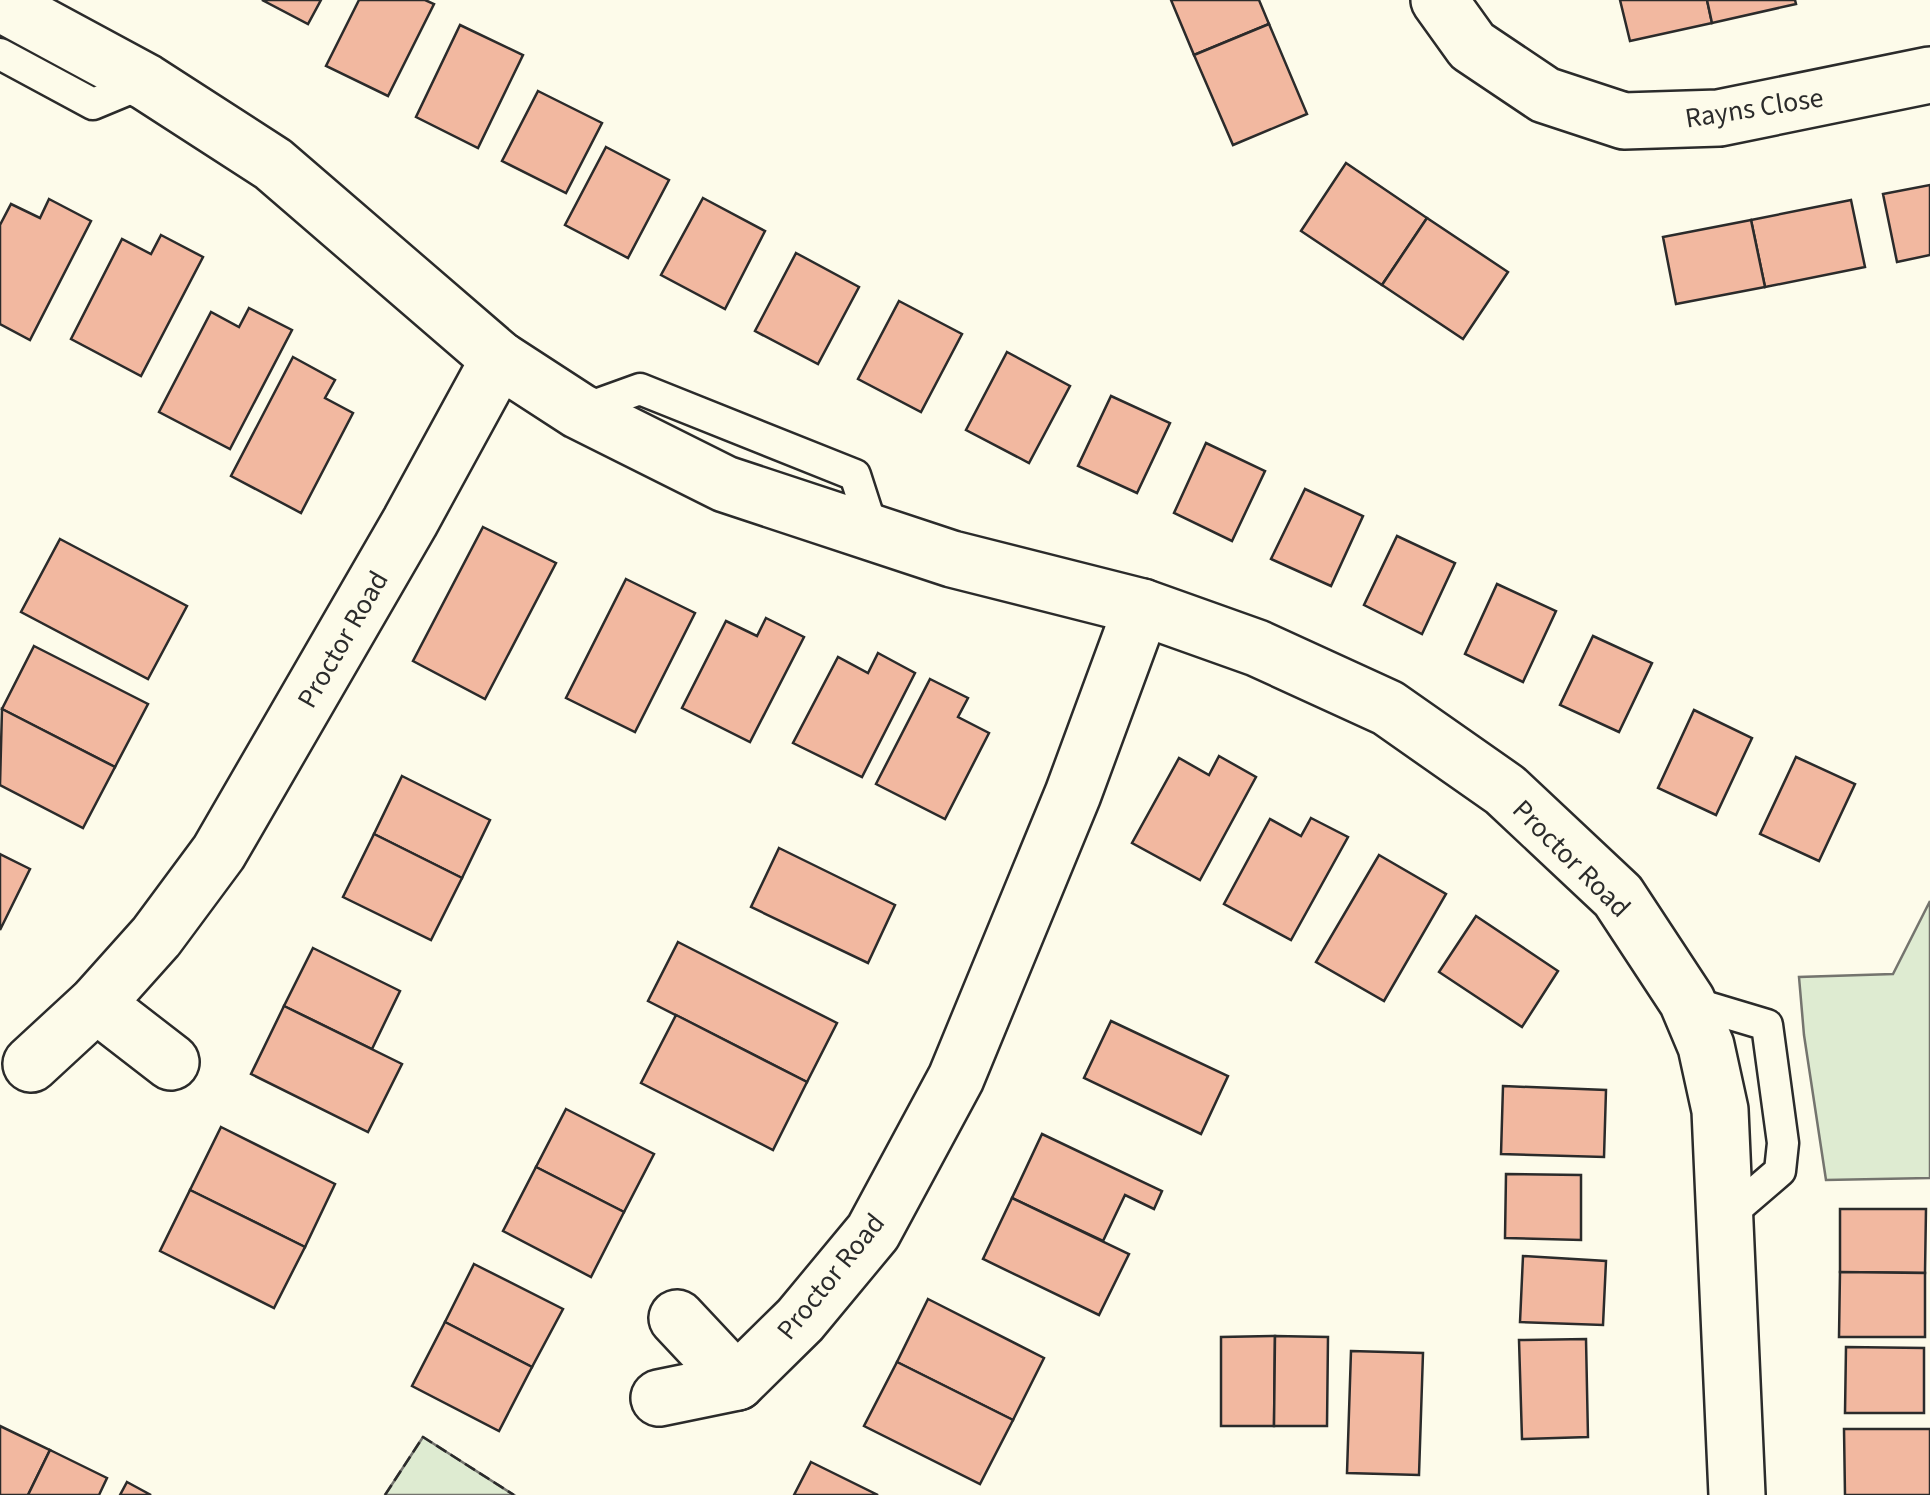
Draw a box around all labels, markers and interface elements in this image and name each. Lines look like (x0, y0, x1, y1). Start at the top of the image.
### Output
street label: Rayns Close (1682, 77, 1826, 139)
street label: Proctor Road (287, 563, 398, 716)
street label: Proctor Road (1503, 791, 1639, 927)
street label: Proctor Road (767, 1205, 894, 1349)

